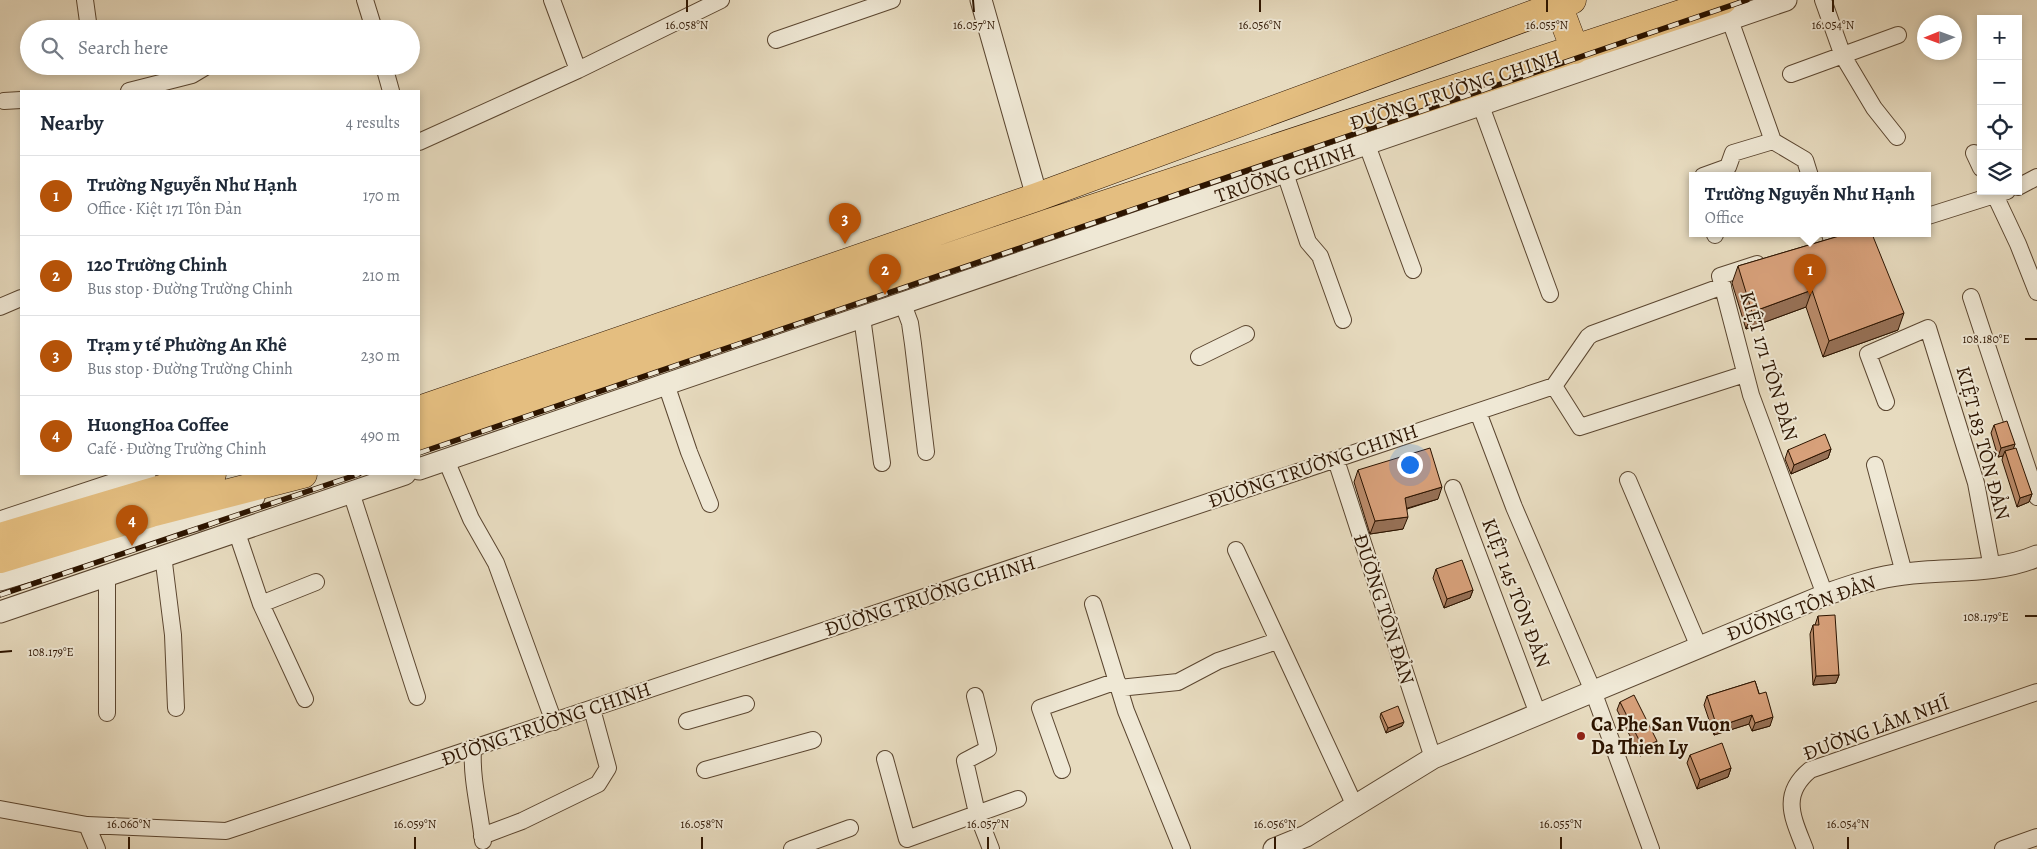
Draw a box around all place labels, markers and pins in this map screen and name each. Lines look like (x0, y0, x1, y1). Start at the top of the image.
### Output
pin: 3 (829, 203, 861, 244)
pin: 2 (869, 254, 901, 295)
pin: 1 (1794, 254, 1826, 295)
pin: 4 (116, 505, 148, 546)
place label: Ca Phe San Vuon Da Thien Ly (1591, 711, 1730, 761)
marker: Ca Phe San Vuon Da Thien Ly (1575, 730, 1587, 742)

